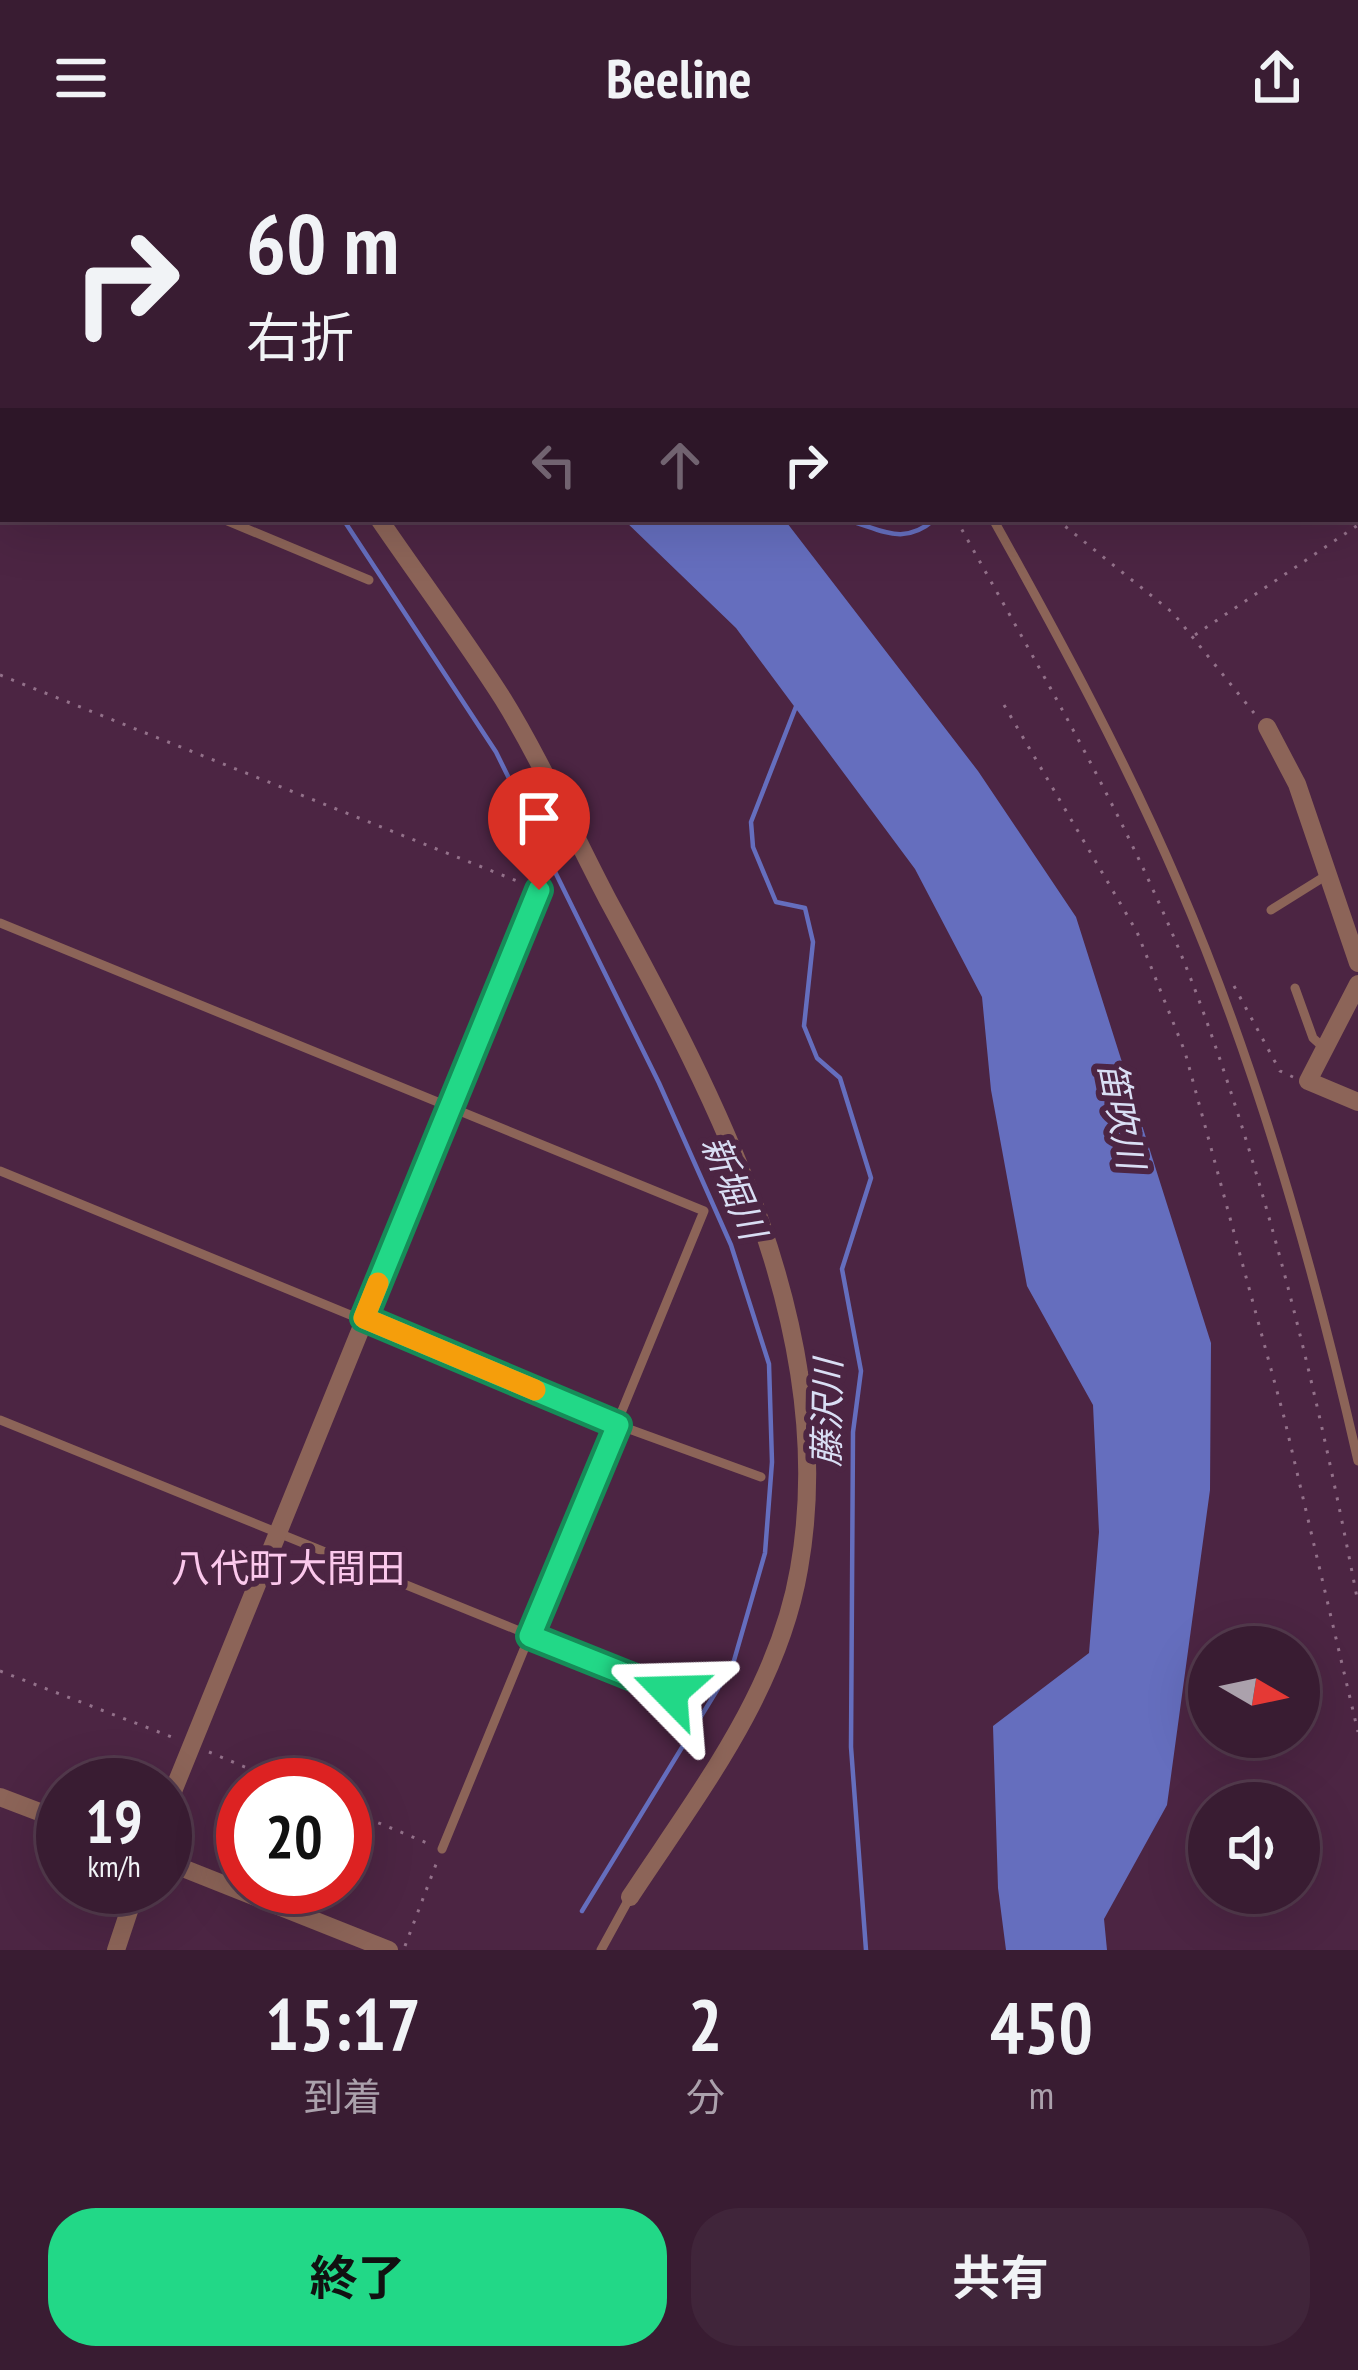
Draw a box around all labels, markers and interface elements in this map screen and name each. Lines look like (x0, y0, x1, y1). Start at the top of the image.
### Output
text: Beeline (606, 43, 752, 113)
icon: menu (48, 45, 114, 111)
icon: share (1244, 45, 1310, 111)
text: 60 m (246, 188, 399, 297)
icon: right (48, 204, 204, 360)
text: 右折 (246, 302, 354, 372)
icon: left (521, 432, 587, 498)
icon: ahead (647, 432, 713, 498)
icon: right (773, 432, 839, 498)
pin (488, 767, 590, 890)
icon: arrive (506, 785, 572, 851)
water label: 笛吹川 (1089, 1057, 1157, 1176)
water label: 新堀川 (692, 1128, 779, 1249)
water label: 藤沢川 (802, 1355, 851, 1467)
district label: 八代町大間田 (171, 1542, 405, 1593)
north arrow (1188, 1626, 1320, 1758)
map controls (1188, 1626, 1320, 1914)
position arrow (607, 1629, 733, 1755)
speed limit sign: 20 (216, 1758, 372, 1914)
text: 19 (85, 1782, 143, 1860)
button: sound (1188, 1782, 1320, 1914)
text: km/h (87, 1846, 141, 1885)
text: 15:17 (265, 1977, 421, 2070)
text: 2 (688, 1977, 722, 2070)
text: 450 (990, 1980, 1093, 2073)
text: m (1029, 2069, 1054, 2120)
text: 到着 (304, 2071, 382, 2122)
text: 分 (686, 2071, 725, 2122)
button: 終了 (48, 2208, 667, 2346)
button: 共有 (691, 2208, 1310, 2346)

